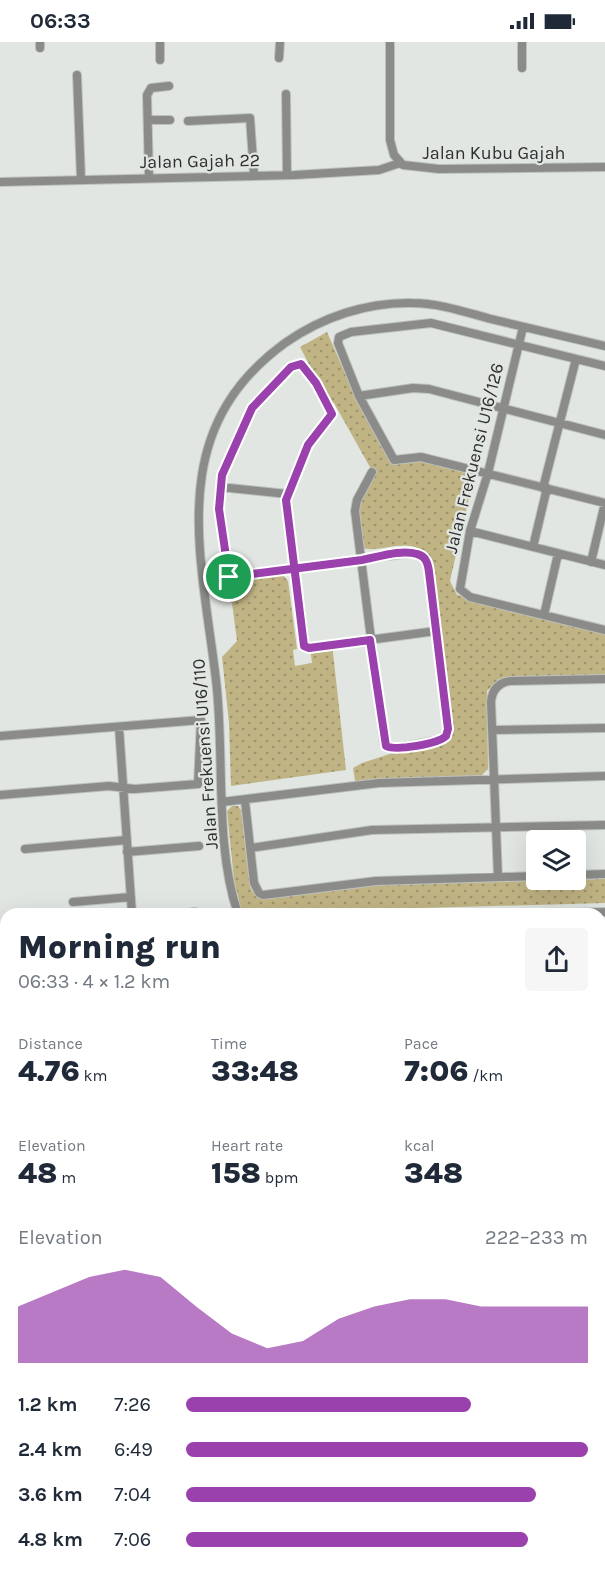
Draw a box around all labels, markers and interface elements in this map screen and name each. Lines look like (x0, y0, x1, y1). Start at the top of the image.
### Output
text: 06:33 (30, 8, 91, 34)
street label: Jalan Kubu Gajah (423, 142, 565, 164)
street label: Jalan Gajah 22 (140, 149, 260, 173)
street label: Jalan Frekuensi U16/126 (440, 361, 508, 555)
pin (203, 551, 254, 602)
icon: arrive (212, 560, 245, 593)
street label: Jalan Frekuensi U16/110 (187, 658, 223, 850)
map controls (526, 830, 586, 890)
button: layers (526, 830, 586, 890)
text: Morning run (18, 928, 221, 966)
button: share (525, 928, 588, 991)
text: 06:33 · 4 × 1.2 km (18, 970, 170, 993)
text: Distance (18, 1034, 83, 1053)
text: Time (211, 1034, 247, 1053)
text: Pace (404, 1034, 438, 1053)
text: 4.76 (18, 1053, 80, 1089)
text: 33:48 (211, 1053, 299, 1089)
text: 7:06 (404, 1053, 469, 1089)
text: km (80, 1066, 108, 1085)
text: /km (469, 1066, 503, 1085)
text: Elevation (18, 1136, 86, 1155)
text: Heart rate (211, 1136, 283, 1155)
text: kcal (404, 1136, 435, 1155)
text: 48 (18, 1155, 57, 1191)
text: 158 (211, 1155, 261, 1191)
text: 348 (404, 1155, 463, 1191)
text: m (57, 1168, 76, 1187)
text: bpm (261, 1168, 299, 1187)
text: Elevation (18, 1226, 103, 1249)
text: 222–233 m (485, 1226, 588, 1249)
text: 1.2 km (18, 1393, 77, 1416)
text: 7:26 (114, 1393, 151, 1416)
text: 2.4 km (18, 1438, 82, 1461)
text: 6:49 (114, 1438, 153, 1461)
text: 3.6 km (18, 1483, 83, 1506)
text: 7:04 (114, 1483, 151, 1506)
text: 4.8 km (18, 1528, 83, 1551)
text: 7:06 (114, 1528, 151, 1551)

